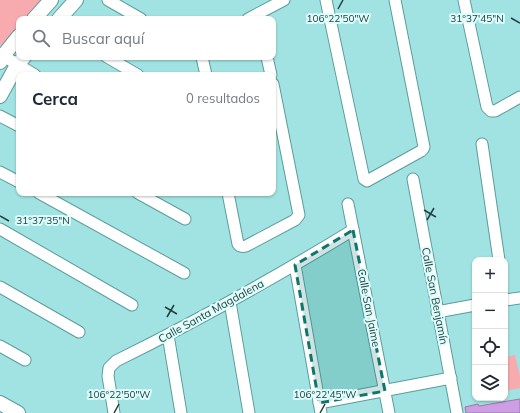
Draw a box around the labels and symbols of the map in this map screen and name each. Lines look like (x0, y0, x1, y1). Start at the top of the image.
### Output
text: 106°22'50"W (307, 12, 369, 25)
text: 31°37'45"N (450, 12, 504, 25)
text: 31°37'35"N (16, 214, 70, 227)
street label: Calle San Benjamín (419, 246, 451, 346)
street label: Calle San Jaime (355, 268, 383, 348)
street label: Calle Santa Magdalena (156, 276, 266, 346)
text: 106°22'50"W (88, 388, 150, 401)
text: 106°22'45"W (294, 388, 356, 401)

